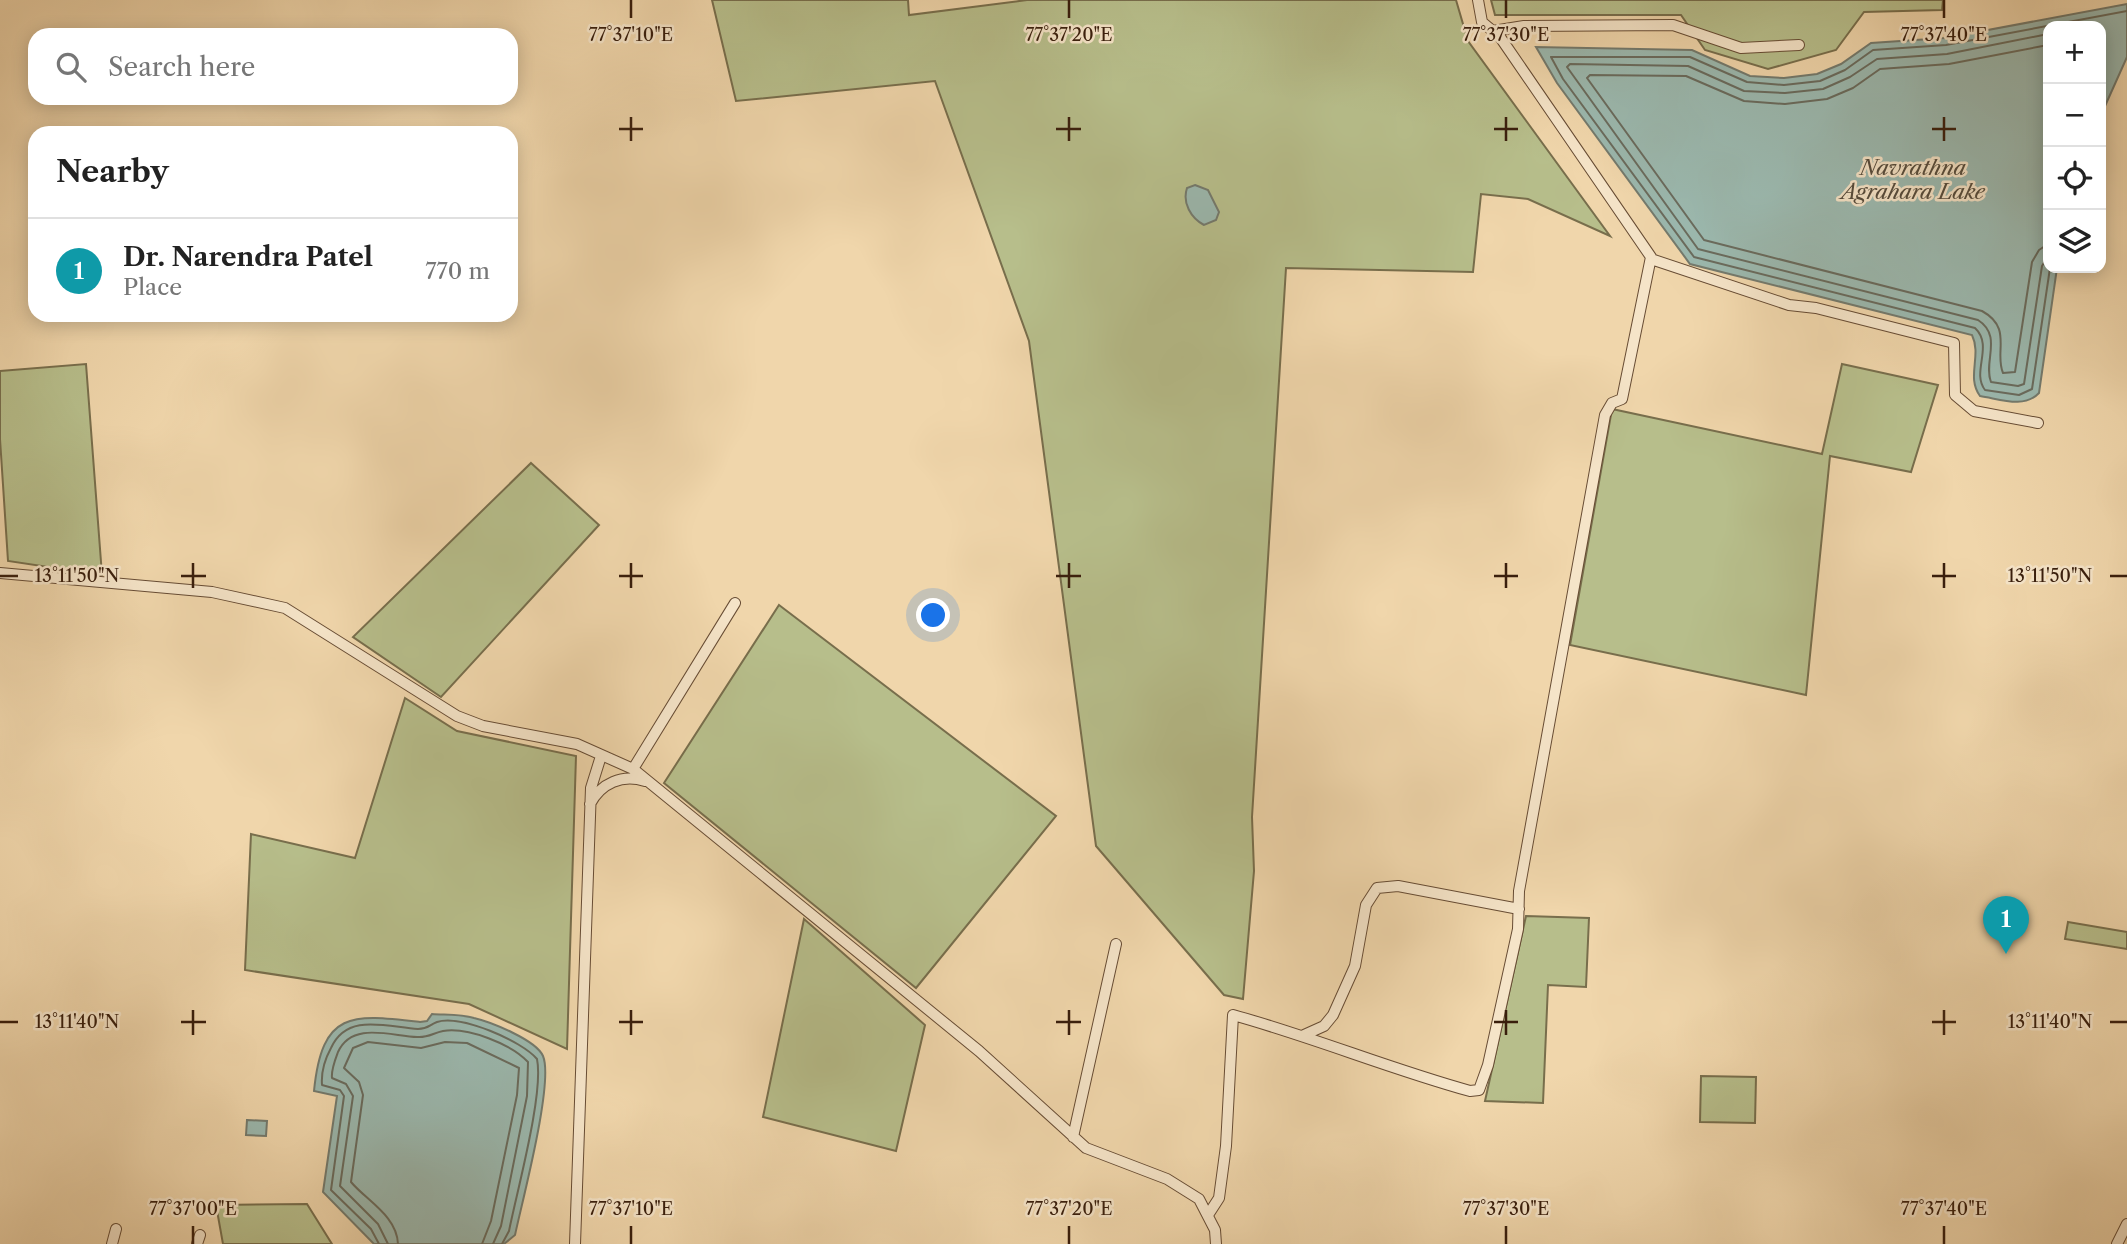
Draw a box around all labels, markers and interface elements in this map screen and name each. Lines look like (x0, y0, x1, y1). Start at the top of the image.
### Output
map controls (2043, 21, 2106, 273)
button: + (2043, 21, 2106, 84)
text: 77°37'10"E (589, 24, 673, 46)
text: 77°37'20"E (1025, 24, 1113, 46)
text: 77°37'30"E (1463, 24, 1549, 46)
text: 77°37'40"E (1901, 24, 1987, 46)
search box (28, 28, 518, 105)
icon: search (52, 48, 90, 86)
text: Search here (108, 51, 255, 83)
button: − (2043, 84, 2106, 147)
button: locate (2043, 147, 2106, 210)
text: Nearby (56, 153, 169, 190)
water label: Navrathna Agrahara Lake (1838, 155, 1986, 204)
button: layers (2043, 210, 2106, 273)
text: Dr. Narendra Patel (123, 241, 373, 273)
text: 1 (74, 257, 84, 285)
text: 770 m (425, 257, 490, 285)
text: Place (123, 273, 182, 301)
text: 13°11'50"N (35, 565, 120, 587)
text: 13°11'50"N (2008, 565, 2093, 587)
your location (916, 598, 950, 632)
pin: 1 (1983, 896, 2029, 954)
text: 13°11'40"N (35, 1011, 119, 1033)
text: 13°11'40"N (2008, 1011, 2092, 1033)
text: 77°37'00"E (149, 1198, 237, 1220)
text: 77°37'10"E (589, 1198, 673, 1220)
text: 77°37'20"E (1025, 1198, 1113, 1220)
text: 77°37'30"E (1463, 1198, 1549, 1220)
text: 77°37'40"E (1901, 1198, 1987, 1220)

